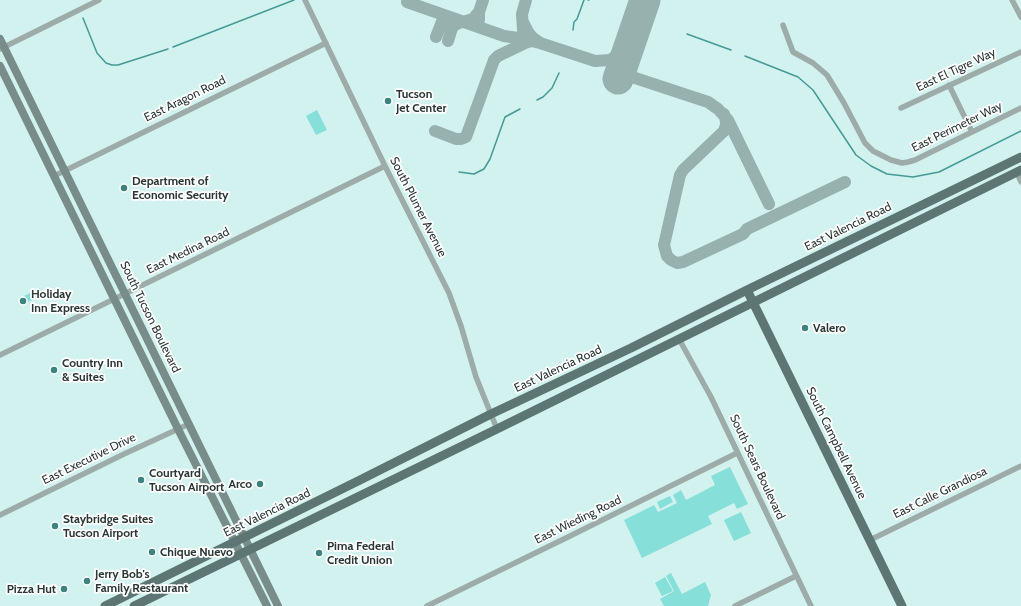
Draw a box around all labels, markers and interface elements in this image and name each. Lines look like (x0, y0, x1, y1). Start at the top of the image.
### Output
street label: East El Tigre Way (914, 45, 998, 95)
street label: East Aragon Road (142, 73, 228, 125)
place label: Tucson Jet Center (396, 87, 446, 115)
marker: Tucson Jet Center (383, 96, 393, 106)
street label: East Perimeter Way (909, 99, 1005, 155)
street label: South Plumer Avenue (387, 155, 449, 259)
place label: Department of Economic Security (132, 174, 229, 202)
marker: Department of Economic Security (119, 183, 129, 193)
street label: East Valencia Road (802, 200, 894, 254)
street label: East Medina Road (144, 225, 232, 277)
street label: South Tucson Boulevard (117, 259, 183, 375)
place label: Holiday Inn Express (31, 287, 90, 315)
marker: Holiday Inn Express (18, 296, 28, 306)
place label: Valero (813, 321, 846, 335)
marker: Valero (800, 323, 810, 333)
street label: East Valencia Road (512, 342, 604, 396)
place label: Country Inn & Suites (62, 356, 123, 384)
marker: Country Inn & Suites (49, 365, 59, 375)
street label: South Campbell Avenue (803, 385, 869, 501)
street label: South Sears Boulevard (726, 412, 788, 522)
street label: East Executive Drive (40, 430, 138, 488)
street label: East Calle Grandiosa (891, 464, 989, 522)
place label: Courtyard Tucson Airport (149, 466, 224, 494)
marker: Courtyard Tucson Airport (136, 475, 146, 485)
place label: Arco (228, 477, 252, 491)
marker: Arco (255, 479, 265, 489)
street label: East Valencia Road (221, 486, 313, 540)
street label: East Wieding Road (532, 493, 624, 547)
place label: Staybridge Suites Tucson Airport (63, 512, 153, 540)
marker: Staybridge Suites Tucson Airport (50, 521, 60, 531)
place label: Pima Federal Credit Union (327, 539, 394, 567)
place label: Chique Nuevo (160, 545, 233, 559)
marker: Chique Nuevo (147, 547, 157, 557)
marker: Pima Federal Credit Union (314, 548, 324, 558)
place label: Jerry Bob's Family Restaurant (95, 567, 188, 595)
marker: Jerry Bob's Family Restaurant (82, 576, 92, 586)
place label: Pizza Hut (7, 582, 56, 596)
marker: Pizza Hut (59, 584, 69, 594)

